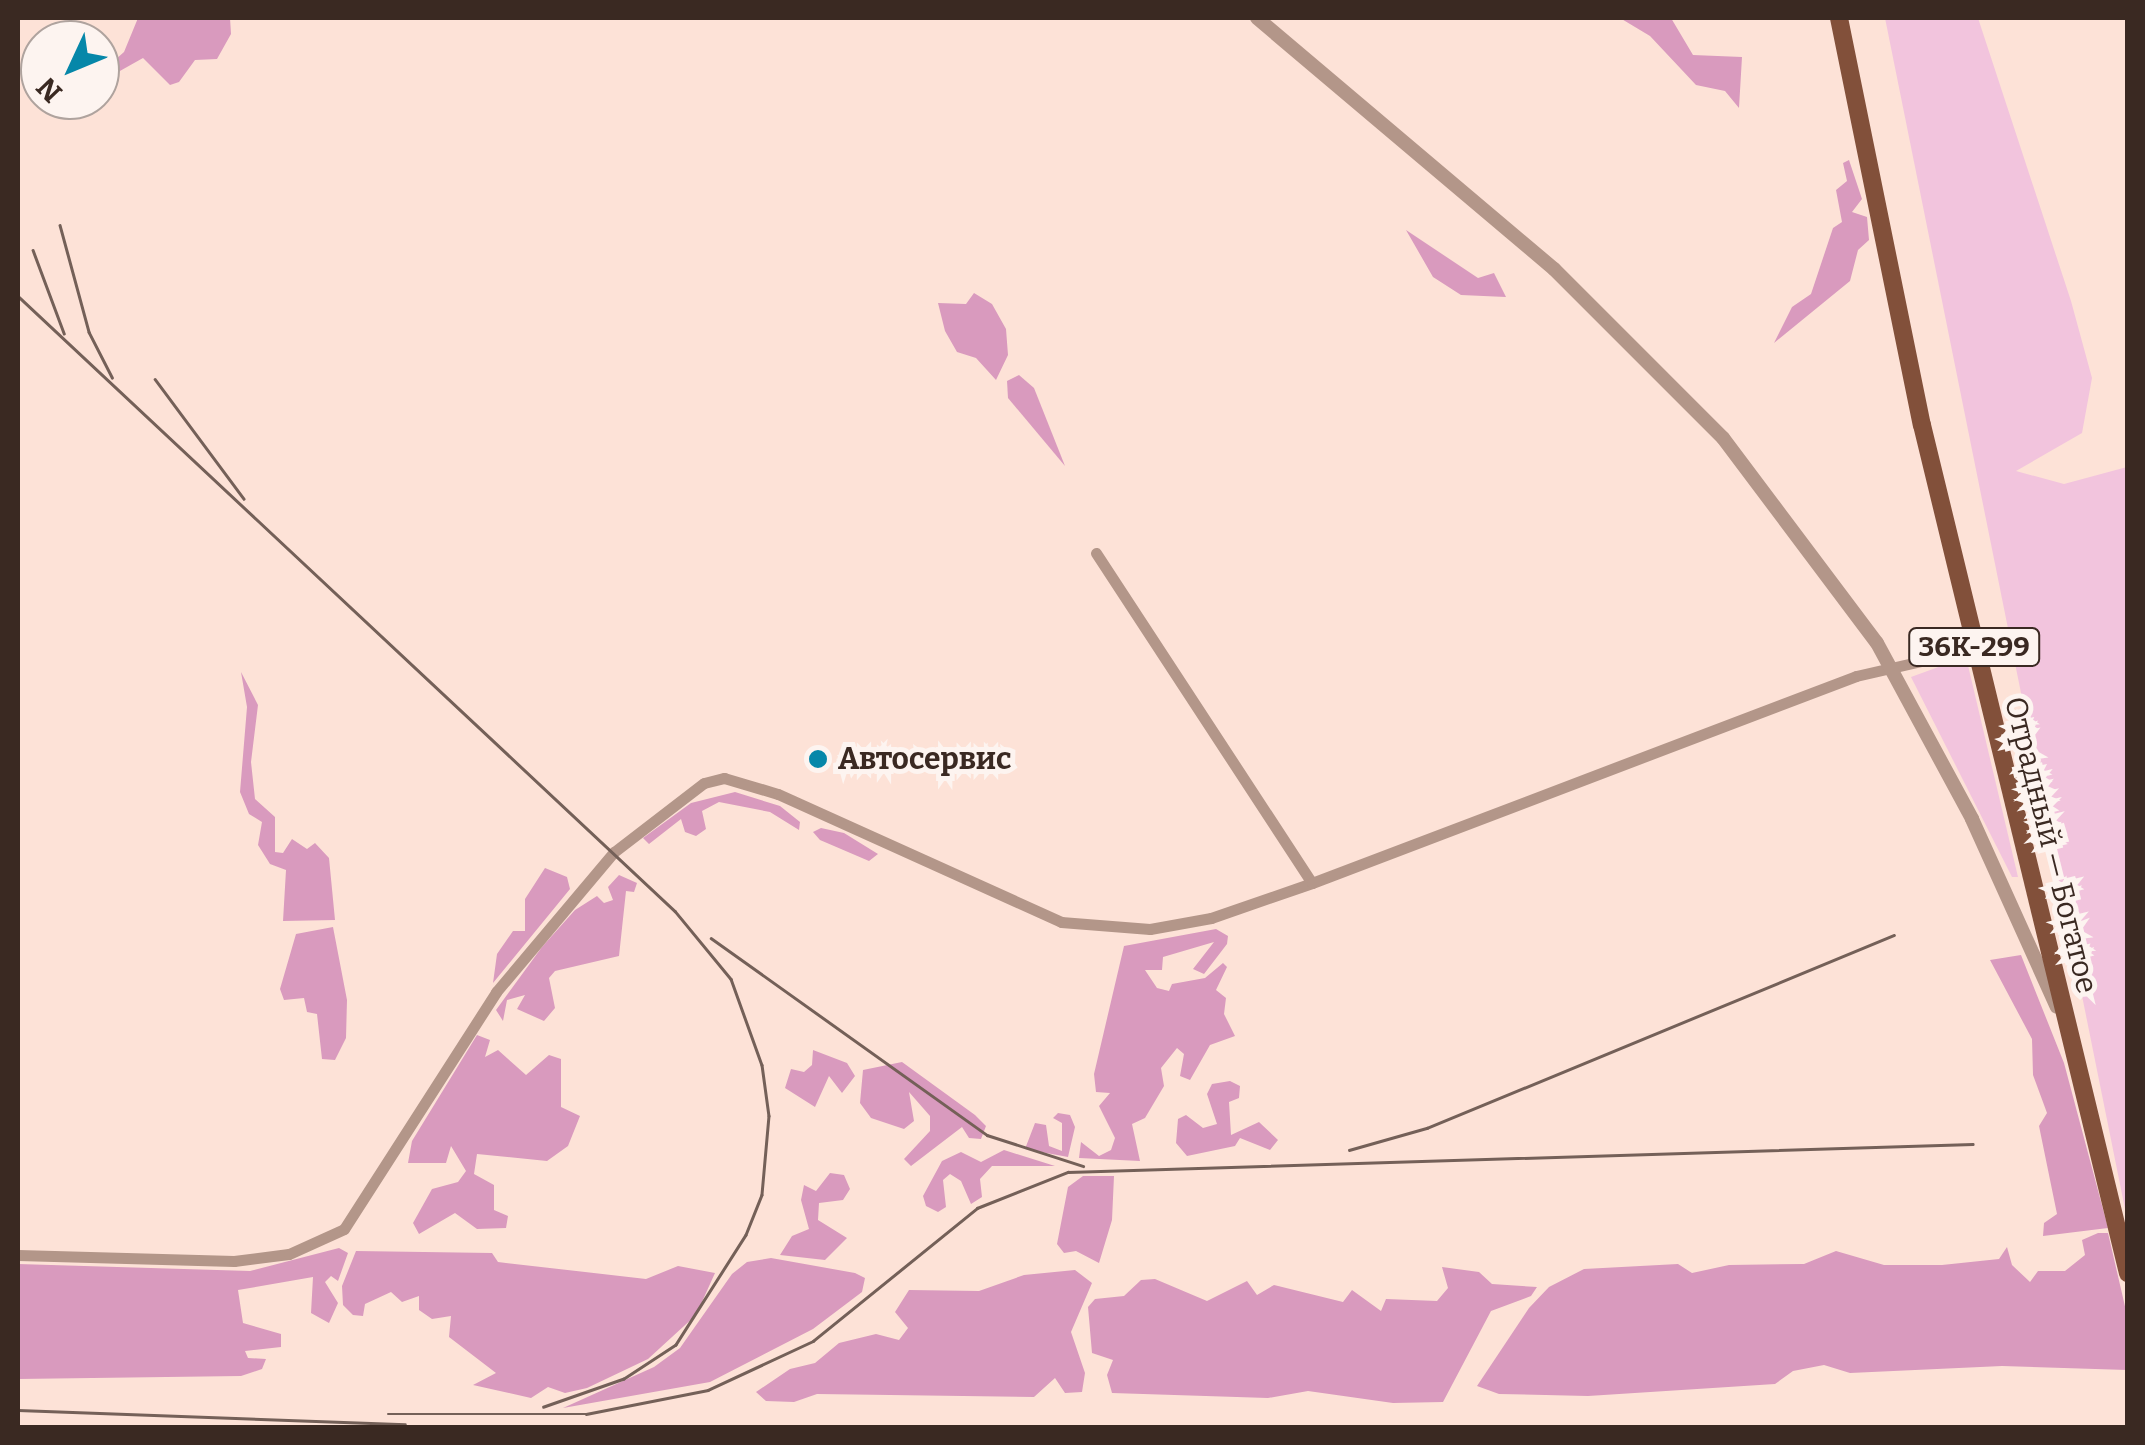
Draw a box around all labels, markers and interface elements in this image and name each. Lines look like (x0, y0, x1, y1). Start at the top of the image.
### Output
north arrow (20, 20, 120, 120)
text: N (30, 71, 69, 109)
road number: 36К-299 (1906, 624, 2042, 670)
street label: Отрадный — Богатое (1997, 693, 2105, 997)
place label: Автосервис (838, 741, 1012, 777)
marker: Автосервис (807, 748, 829, 770)

